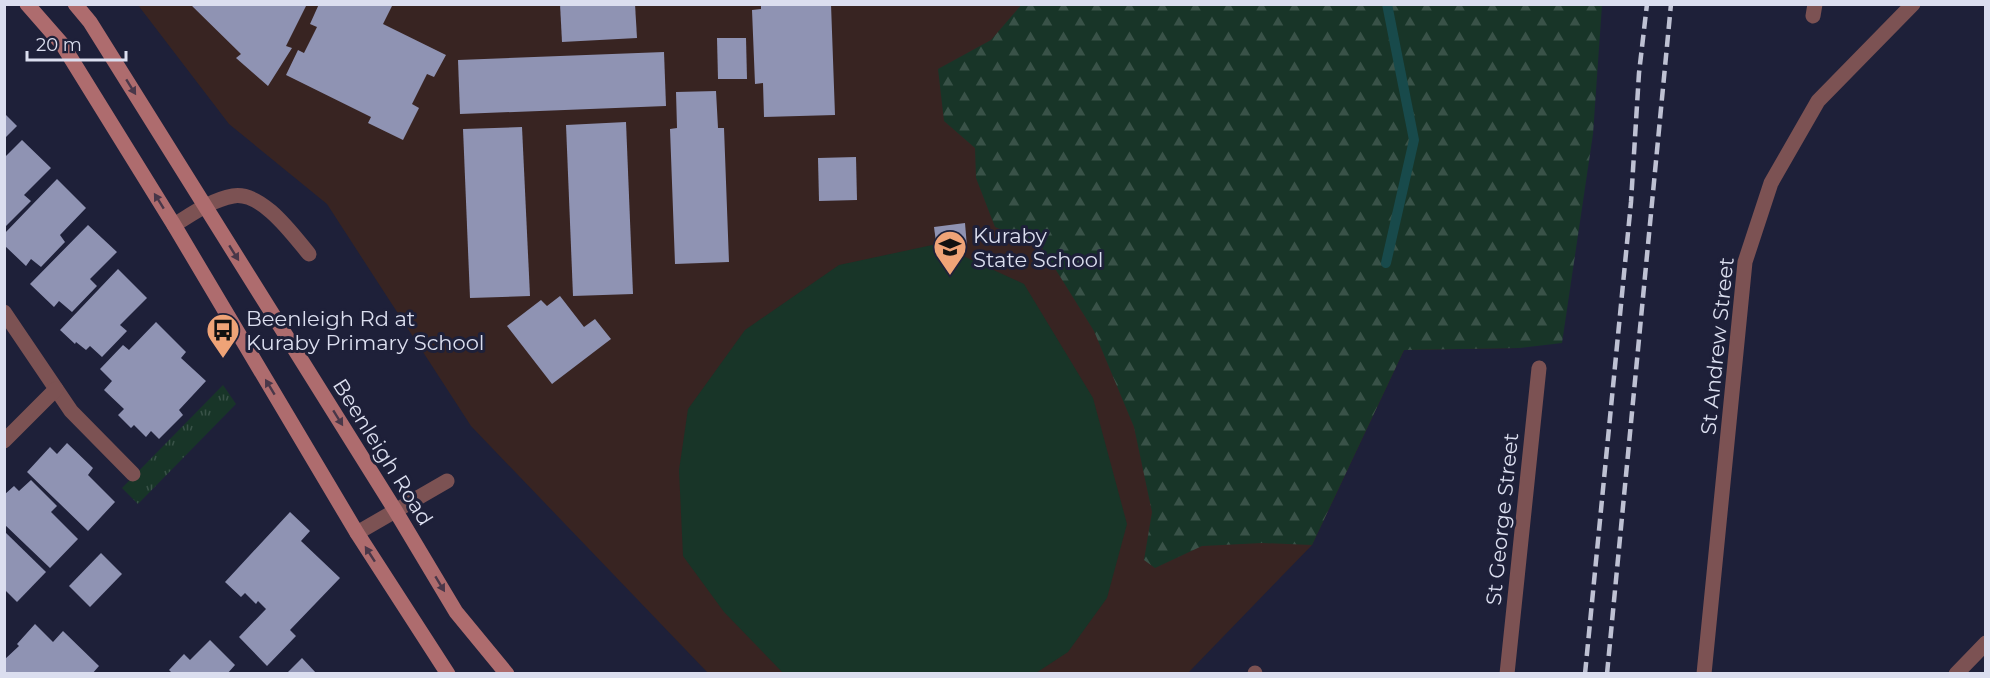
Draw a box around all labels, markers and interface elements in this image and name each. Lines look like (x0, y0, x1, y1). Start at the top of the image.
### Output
scale bar (27, 24, 126, 62)
text: 20 m (36, 34, 82, 56)
one-way arrow (126, 79, 137, 96)
one-way arrow (154, 193, 165, 209)
place label: Kuraby State School (973, 223, 1103, 272)
school or university icon: Kuraby State School (932, 229, 968, 276)
one-way arrow (229, 245, 240, 261)
street label: St Andrew Street (1695, 256, 1739, 436)
place label: Beenleigh Rd at Kuraby Primary School (246, 306, 485, 355)
bus stop icon: Beenleigh Rd at Kuraby Primary School (205, 312, 241, 359)
street label: Beenleigh Road (328, 374, 438, 530)
one-way arrow (265, 378, 275, 395)
one-way arrow (332, 410, 343, 426)
street label: St George Street (1481, 432, 1523, 606)
one-way arrow (365, 546, 376, 562)
one-way arrow (434, 576, 445, 592)

